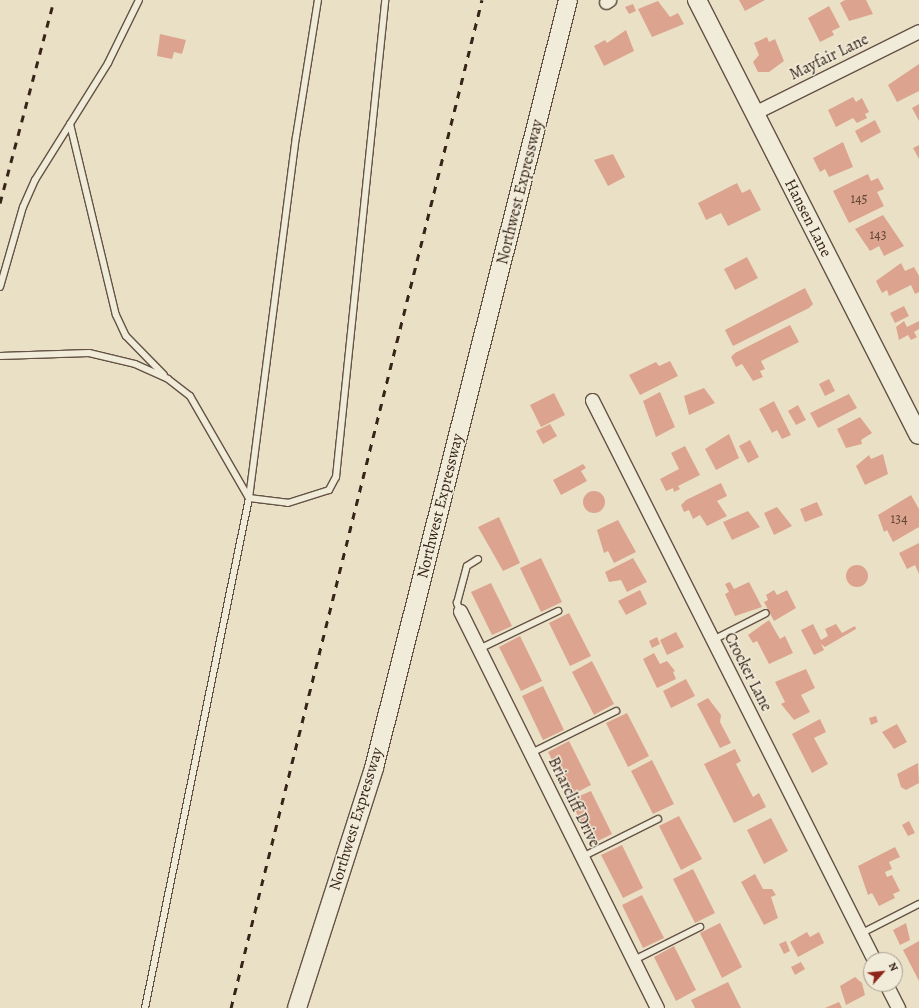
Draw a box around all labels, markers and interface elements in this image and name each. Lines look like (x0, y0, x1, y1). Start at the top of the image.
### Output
street label: Mayfair Lane (786, 30, 872, 84)
street label: Northwest Expressway (493, 118, 547, 266)
street label: Hansen Lane (780, 176, 836, 260)
house number: 145 (850, 191, 868, 207)
house number: 143 (870, 227, 886, 243)
street label: Northwest Expressway (413, 432, 467, 580)
house number: 134 (891, 511, 907, 527)
street label: Crocker Lane (720, 629, 776, 715)
street label: Northwest Expressway (325, 745, 387, 893)
street label: Briarcliff Drive (544, 754, 604, 850)
north arrow (863, 952, 903, 992)
text: N (885, 960, 902, 974)

